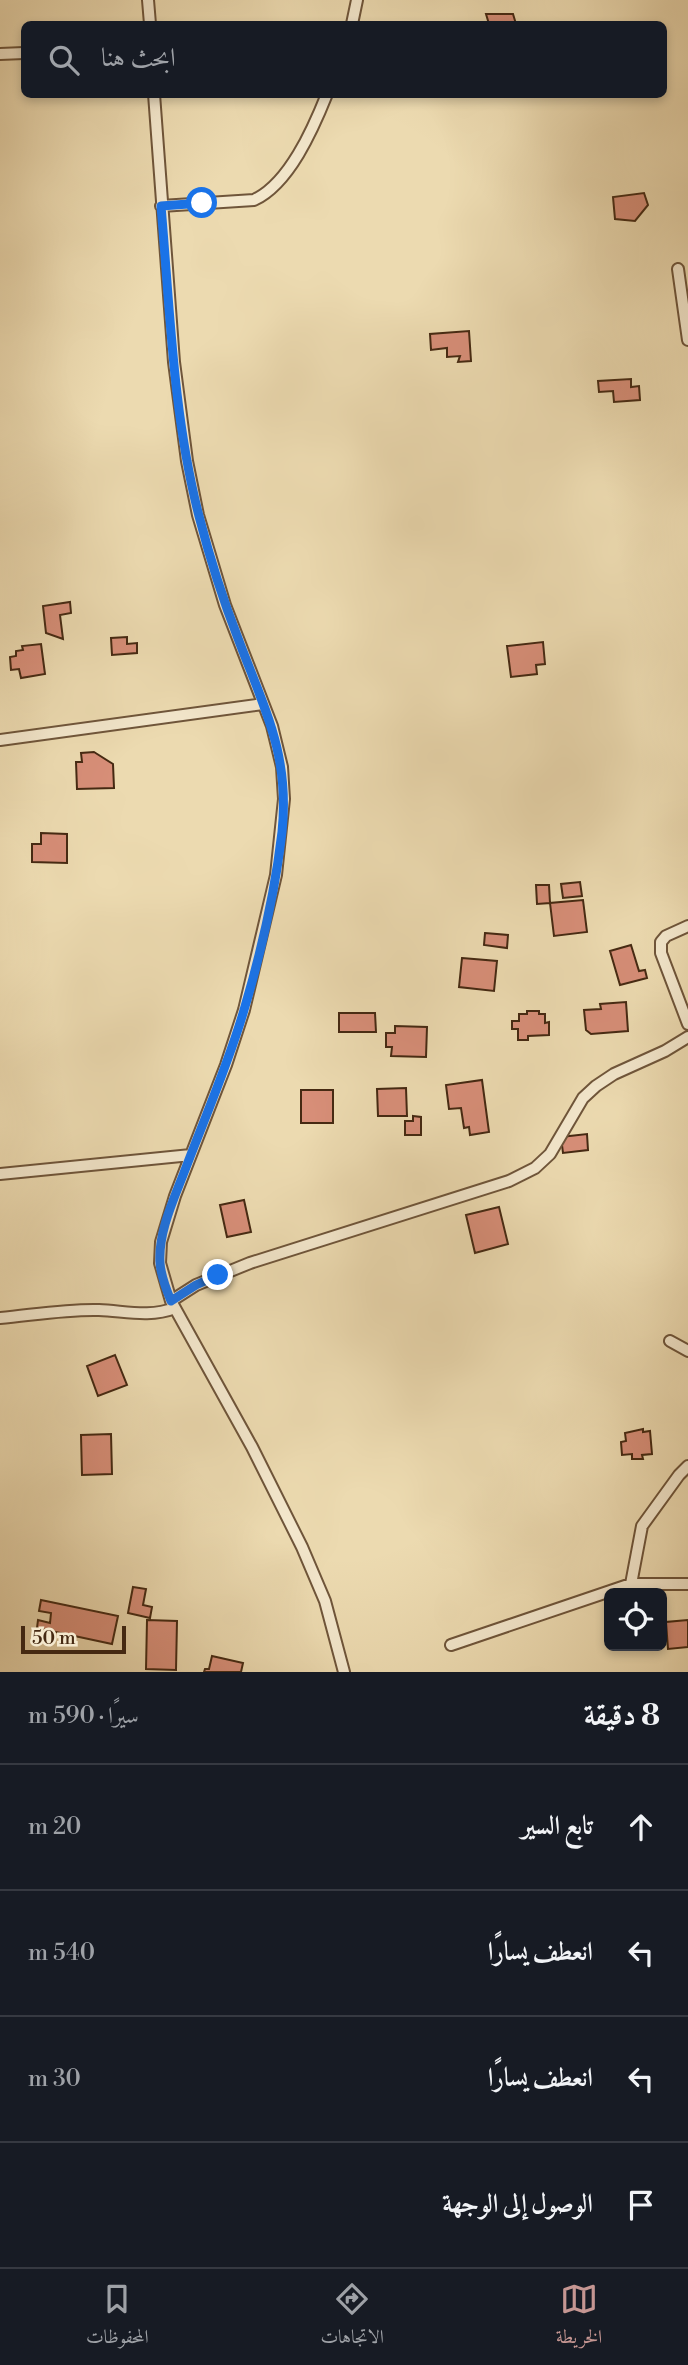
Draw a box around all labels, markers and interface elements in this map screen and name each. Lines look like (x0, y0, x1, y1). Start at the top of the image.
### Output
search box (21, 21, 667, 98)
icon: search (45, 41, 83, 79)
text: ابحث هنا (101, 42, 176, 74)
route start (186, 187, 217, 218)
route end (202, 1259, 233, 1290)
map controls (604, 1588, 667, 1651)
button: locate (604, 1588, 667, 1651)
scale bar (21, 1623, 126, 1655)
text: 50 m (32, 1626, 76, 1650)
text: 8 دقيقة (584, 1697, 660, 1735)
text: سيرًا · 590 m (28, 1702, 139, 1730)
icon: ahead (622, 1808, 660, 1846)
text: تابع السير (521, 1810, 593, 1842)
text: 20 m (28, 1813, 81, 1841)
icon: left (622, 1934, 660, 1972)
text: انعطف يسارًا (488, 1936, 593, 1968)
text: 540 m (28, 1939, 95, 1967)
icon: left (622, 2060, 660, 2098)
text: انعطف يسارًا (488, 2062, 593, 2094)
text: 30 m (28, 2065, 81, 2093)
icon: arrive (622, 2186, 660, 2224)
text: الوصول إلى الوجهة (442, 2188, 593, 2220)
tab: المحفوظات (86, 2280, 149, 2355)
tab: الاتجاهات (321, 2280, 384, 2355)
tab: الخريطة (556, 2280, 602, 2355)

